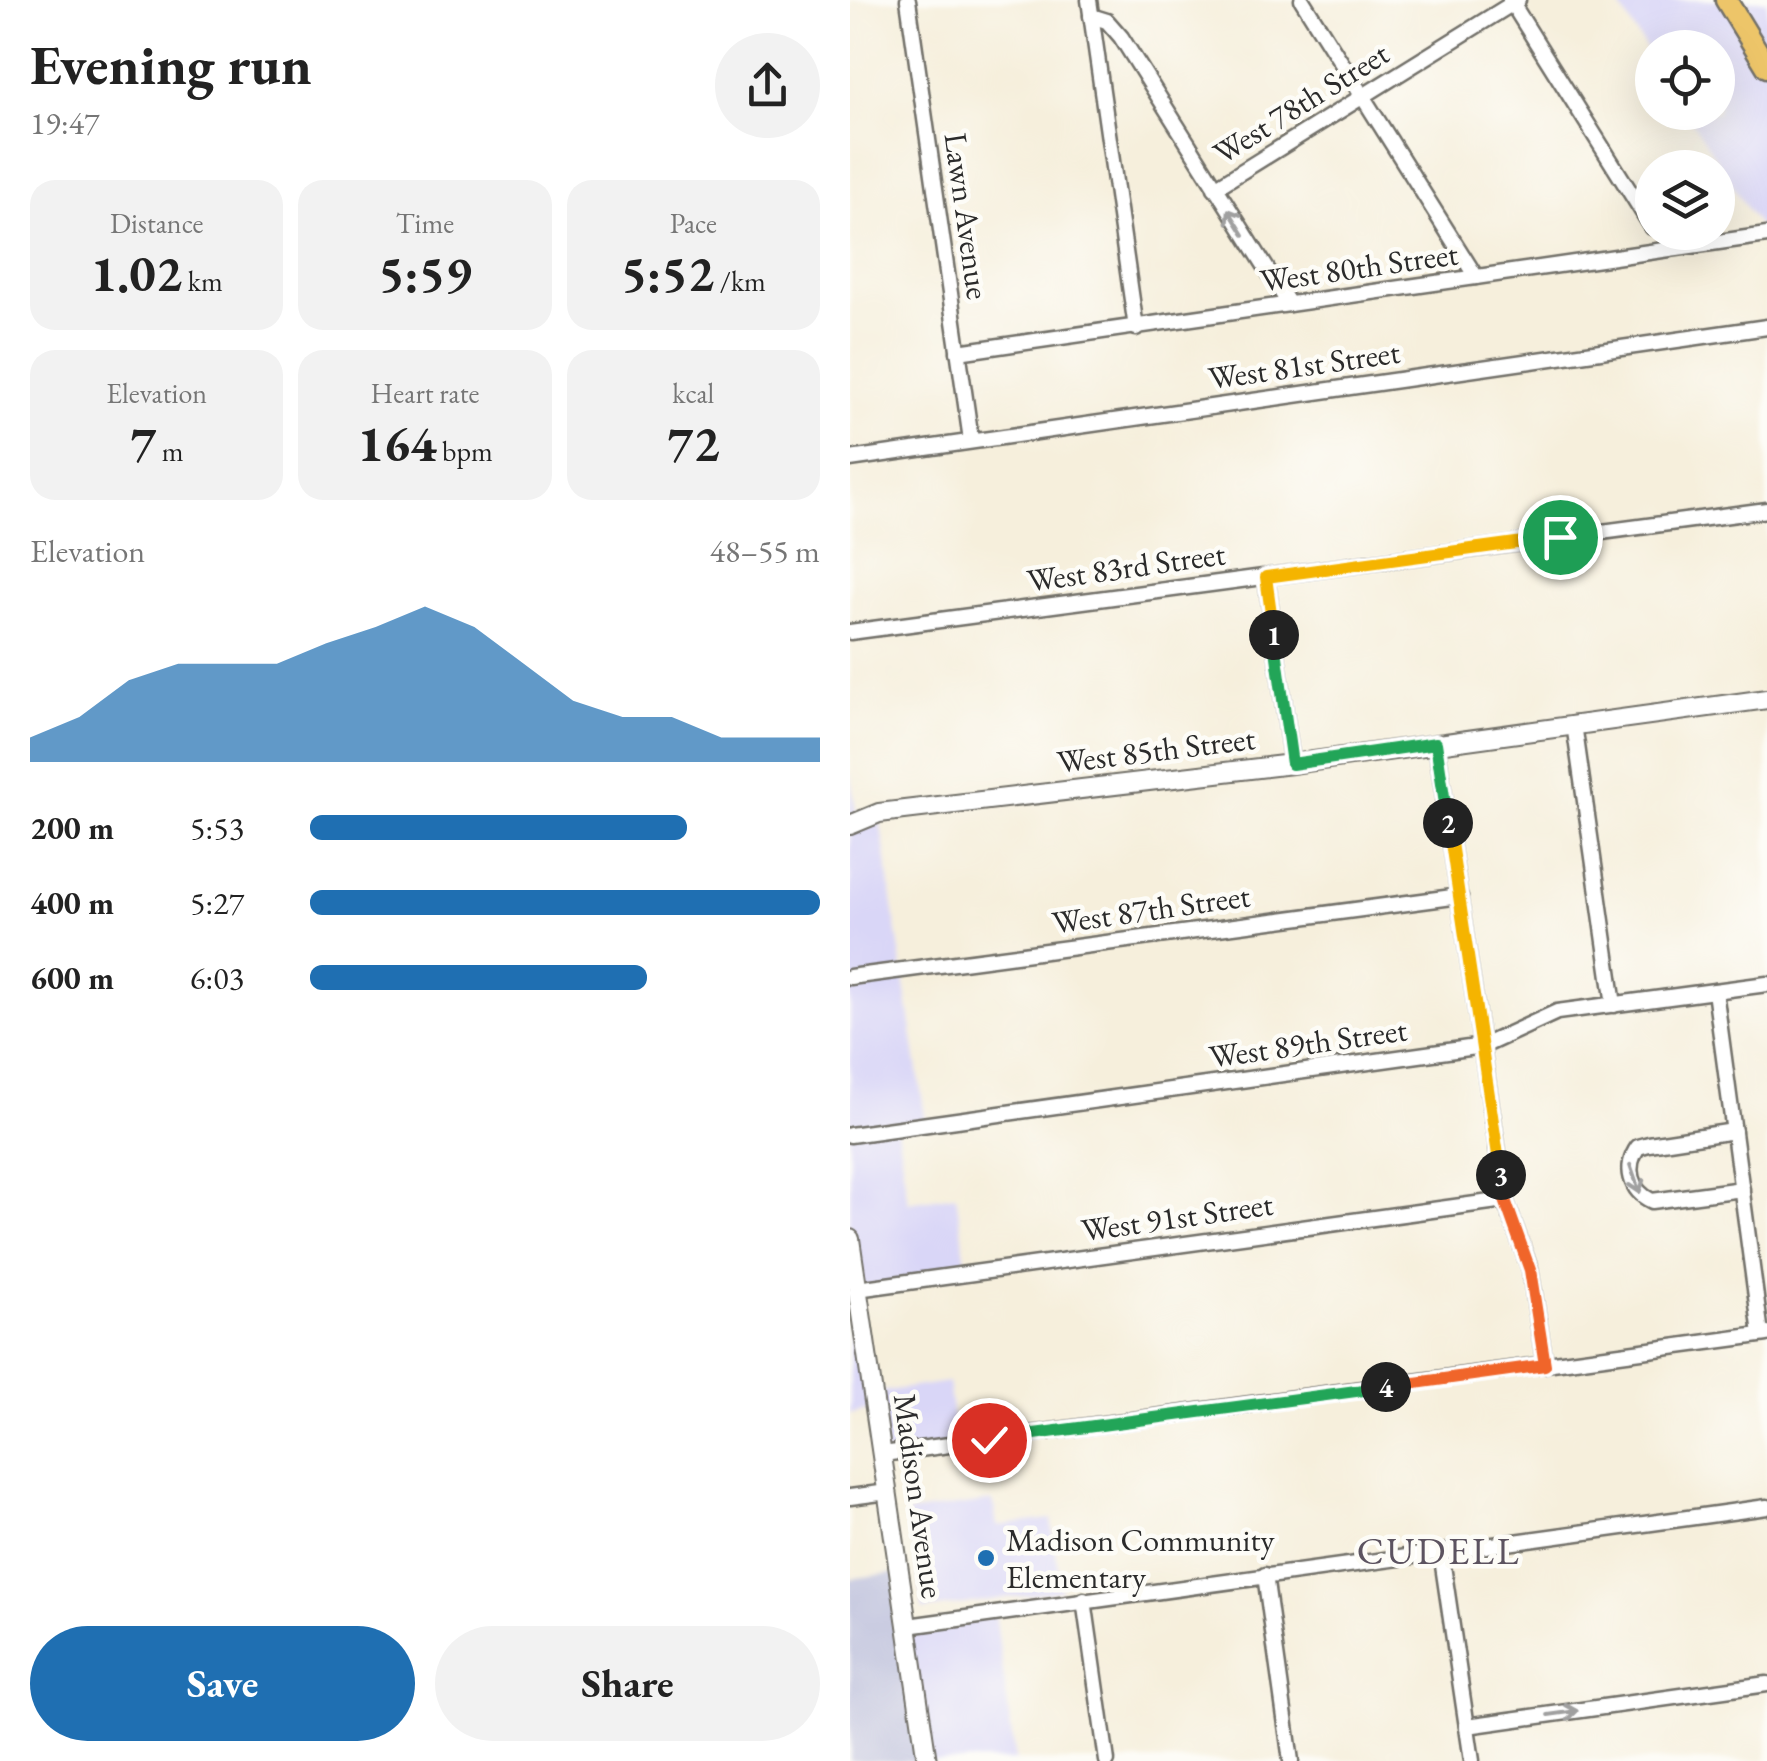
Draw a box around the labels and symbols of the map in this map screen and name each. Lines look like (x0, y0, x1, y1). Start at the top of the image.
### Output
street label: West 78th Street (1205, 32, 1397, 174)
street label: Lawn Avenue (935, 130, 999, 302)
one-way arrow (1226, 208, 1247, 237)
street label: West 80th Street (1257, 232, 1461, 302)
street label: West 81st Street (1205, 331, 1403, 399)
pin (1518, 495, 1603, 580)
street label: West 83rd Street (1024, 532, 1228, 602)
pin: 1 (1249, 610, 1299, 660)
street label: West 85th Street (1055, 717, 1257, 783)
pin: 2 (1423, 798, 1473, 848)
street label: West 87th Street (1049, 874, 1253, 944)
street label: West 89th Street (1206, 1008, 1410, 1078)
pin: 3 (1476, 1150, 1526, 1200)
one-way arrow (1628, 1163, 1646, 1194)
street label: West 91st Street (1078, 1183, 1276, 1251)
pin: 4 (1361, 1362, 1411, 1412)
street label: Madison Avenue (884, 1391, 954, 1601)
pin (947, 1398, 1032, 1483)
place label: Madison Community Elementary (1006, 1519, 1275, 1598)
district label: CUDELL (1357, 1526, 1521, 1575)
marker: Madison Community Elementary (975, 1547, 997, 1569)
one-way arrow (1546, 1703, 1579, 1721)

